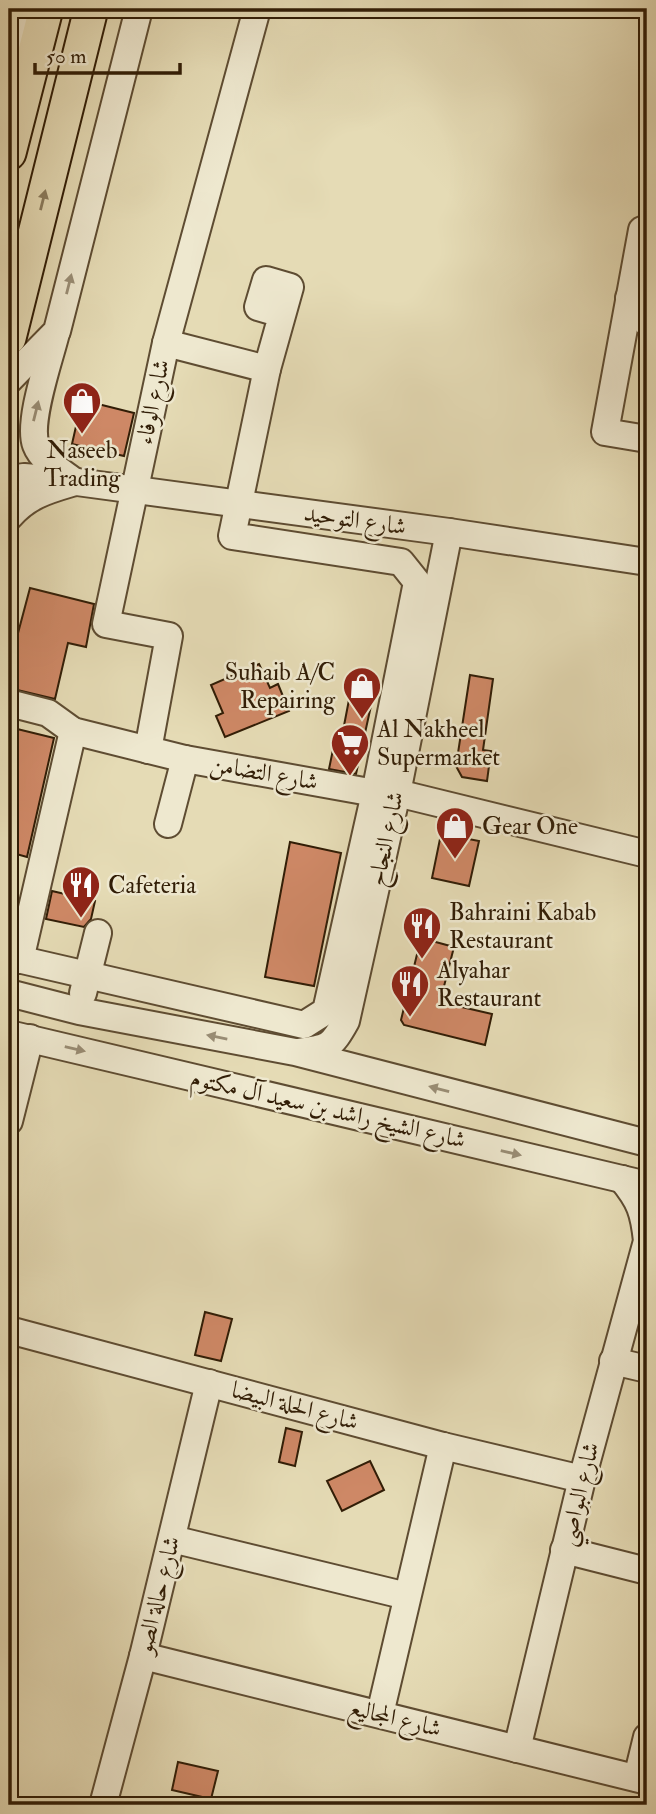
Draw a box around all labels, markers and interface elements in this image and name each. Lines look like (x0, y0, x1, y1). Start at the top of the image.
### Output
scale bar (35, 32, 180, 76)
text: 50 m (46, 43, 87, 70)
one-way arrow (38, 189, 49, 211)
one-way arrow (64, 273, 75, 295)
street label: شارع الوفاء (129, 357, 181, 448)
shop icon: Naseeb Trading (61, 380, 103, 435)
one-way arrow (31, 400, 42, 422)
place label: Naseeb Trading (44, 435, 121, 494)
street label: شارع التوحيد (301, 497, 408, 546)
place label: Suhaib A/C Repairing (225, 657, 336, 716)
shop icon: Suhaib A/C Repairing (341, 665, 383, 720)
place label: Al Nakheel Supermarket (376, 714, 500, 773)
supermarket icon: Al Nakheel Supermarket (329, 722, 371, 777)
street label: شارع التضامن (207, 748, 320, 802)
street label: شارع النجاح (361, 789, 416, 890)
shop icon: Gear One (434, 805, 476, 860)
place label: Gear One (482, 811, 578, 842)
restaurant icon: Cafeteria (60, 864, 102, 919)
place label: Cafeteria (108, 870, 197, 901)
place label: Bahraini Kabab Restaurant (449, 897, 596, 956)
restaurant icon: Bahraini Kabab Restaurant (401, 905, 443, 960)
place label: Alyahar Restaurant (436, 955, 541, 1014)
restaurant icon: Alyahar Restaurant (389, 963, 431, 1018)
one-way arrow (206, 1032, 228, 1043)
one-way arrow (64, 1044, 86, 1055)
street label: شارع الشيخ راشد بن سعيد آل مكتوم (186, 1062, 469, 1161)
one-way arrow (428, 1083, 450, 1094)
one-way arrow (500, 1147, 522, 1158)
street label: شارع الحلة البيضا (227, 1374, 362, 1442)
street label: شارع البواصي (551, 1439, 613, 1551)
street label: شارع حالة الصو (128, 1533, 191, 1660)
street label: شارع المجاليع (344, 1692, 445, 1750)

